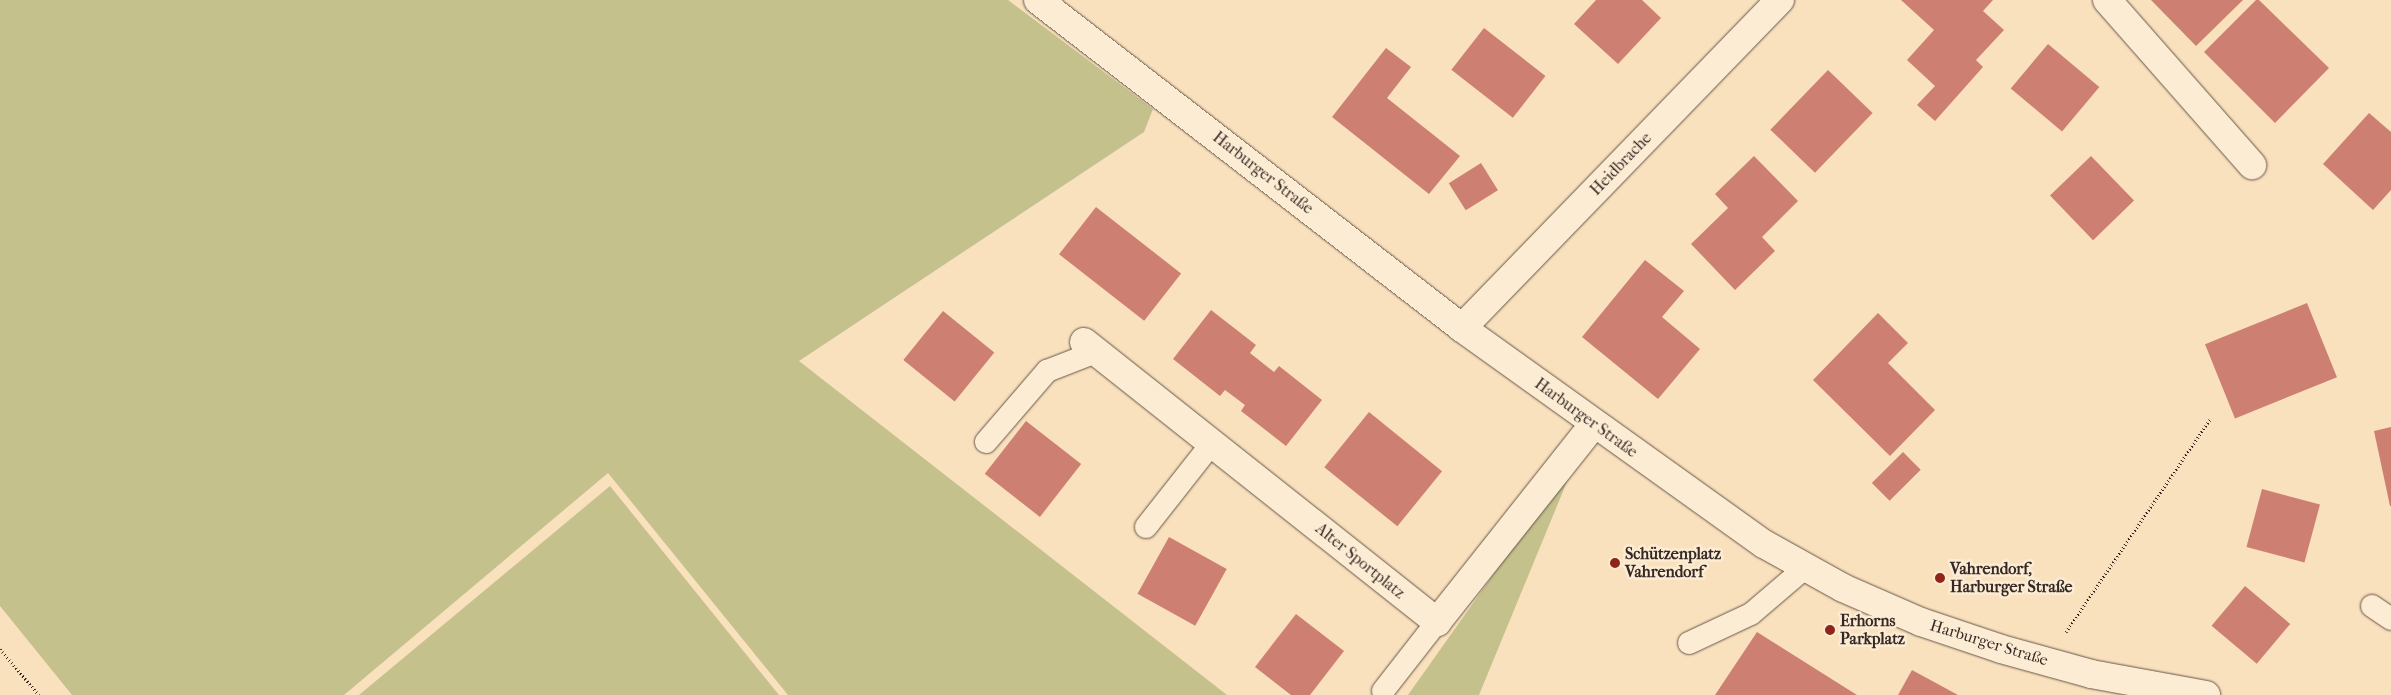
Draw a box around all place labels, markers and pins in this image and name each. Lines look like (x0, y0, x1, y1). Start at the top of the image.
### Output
place label: Schützenplatz Vahrendorf (1625, 544, 1721, 582)
marker: Schützenplatz Vahrendorf (1609, 557, 1621, 569)
place label: Vahrendorf, Harburger Straße (1950, 559, 2072, 597)
marker: Vahrendorf, Harburger Straße (1934, 572, 1946, 584)
place label: Erhorns Parkplatz (1840, 611, 1905, 649)
marker: Erhorns Parkplatz (1824, 624, 1836, 636)

